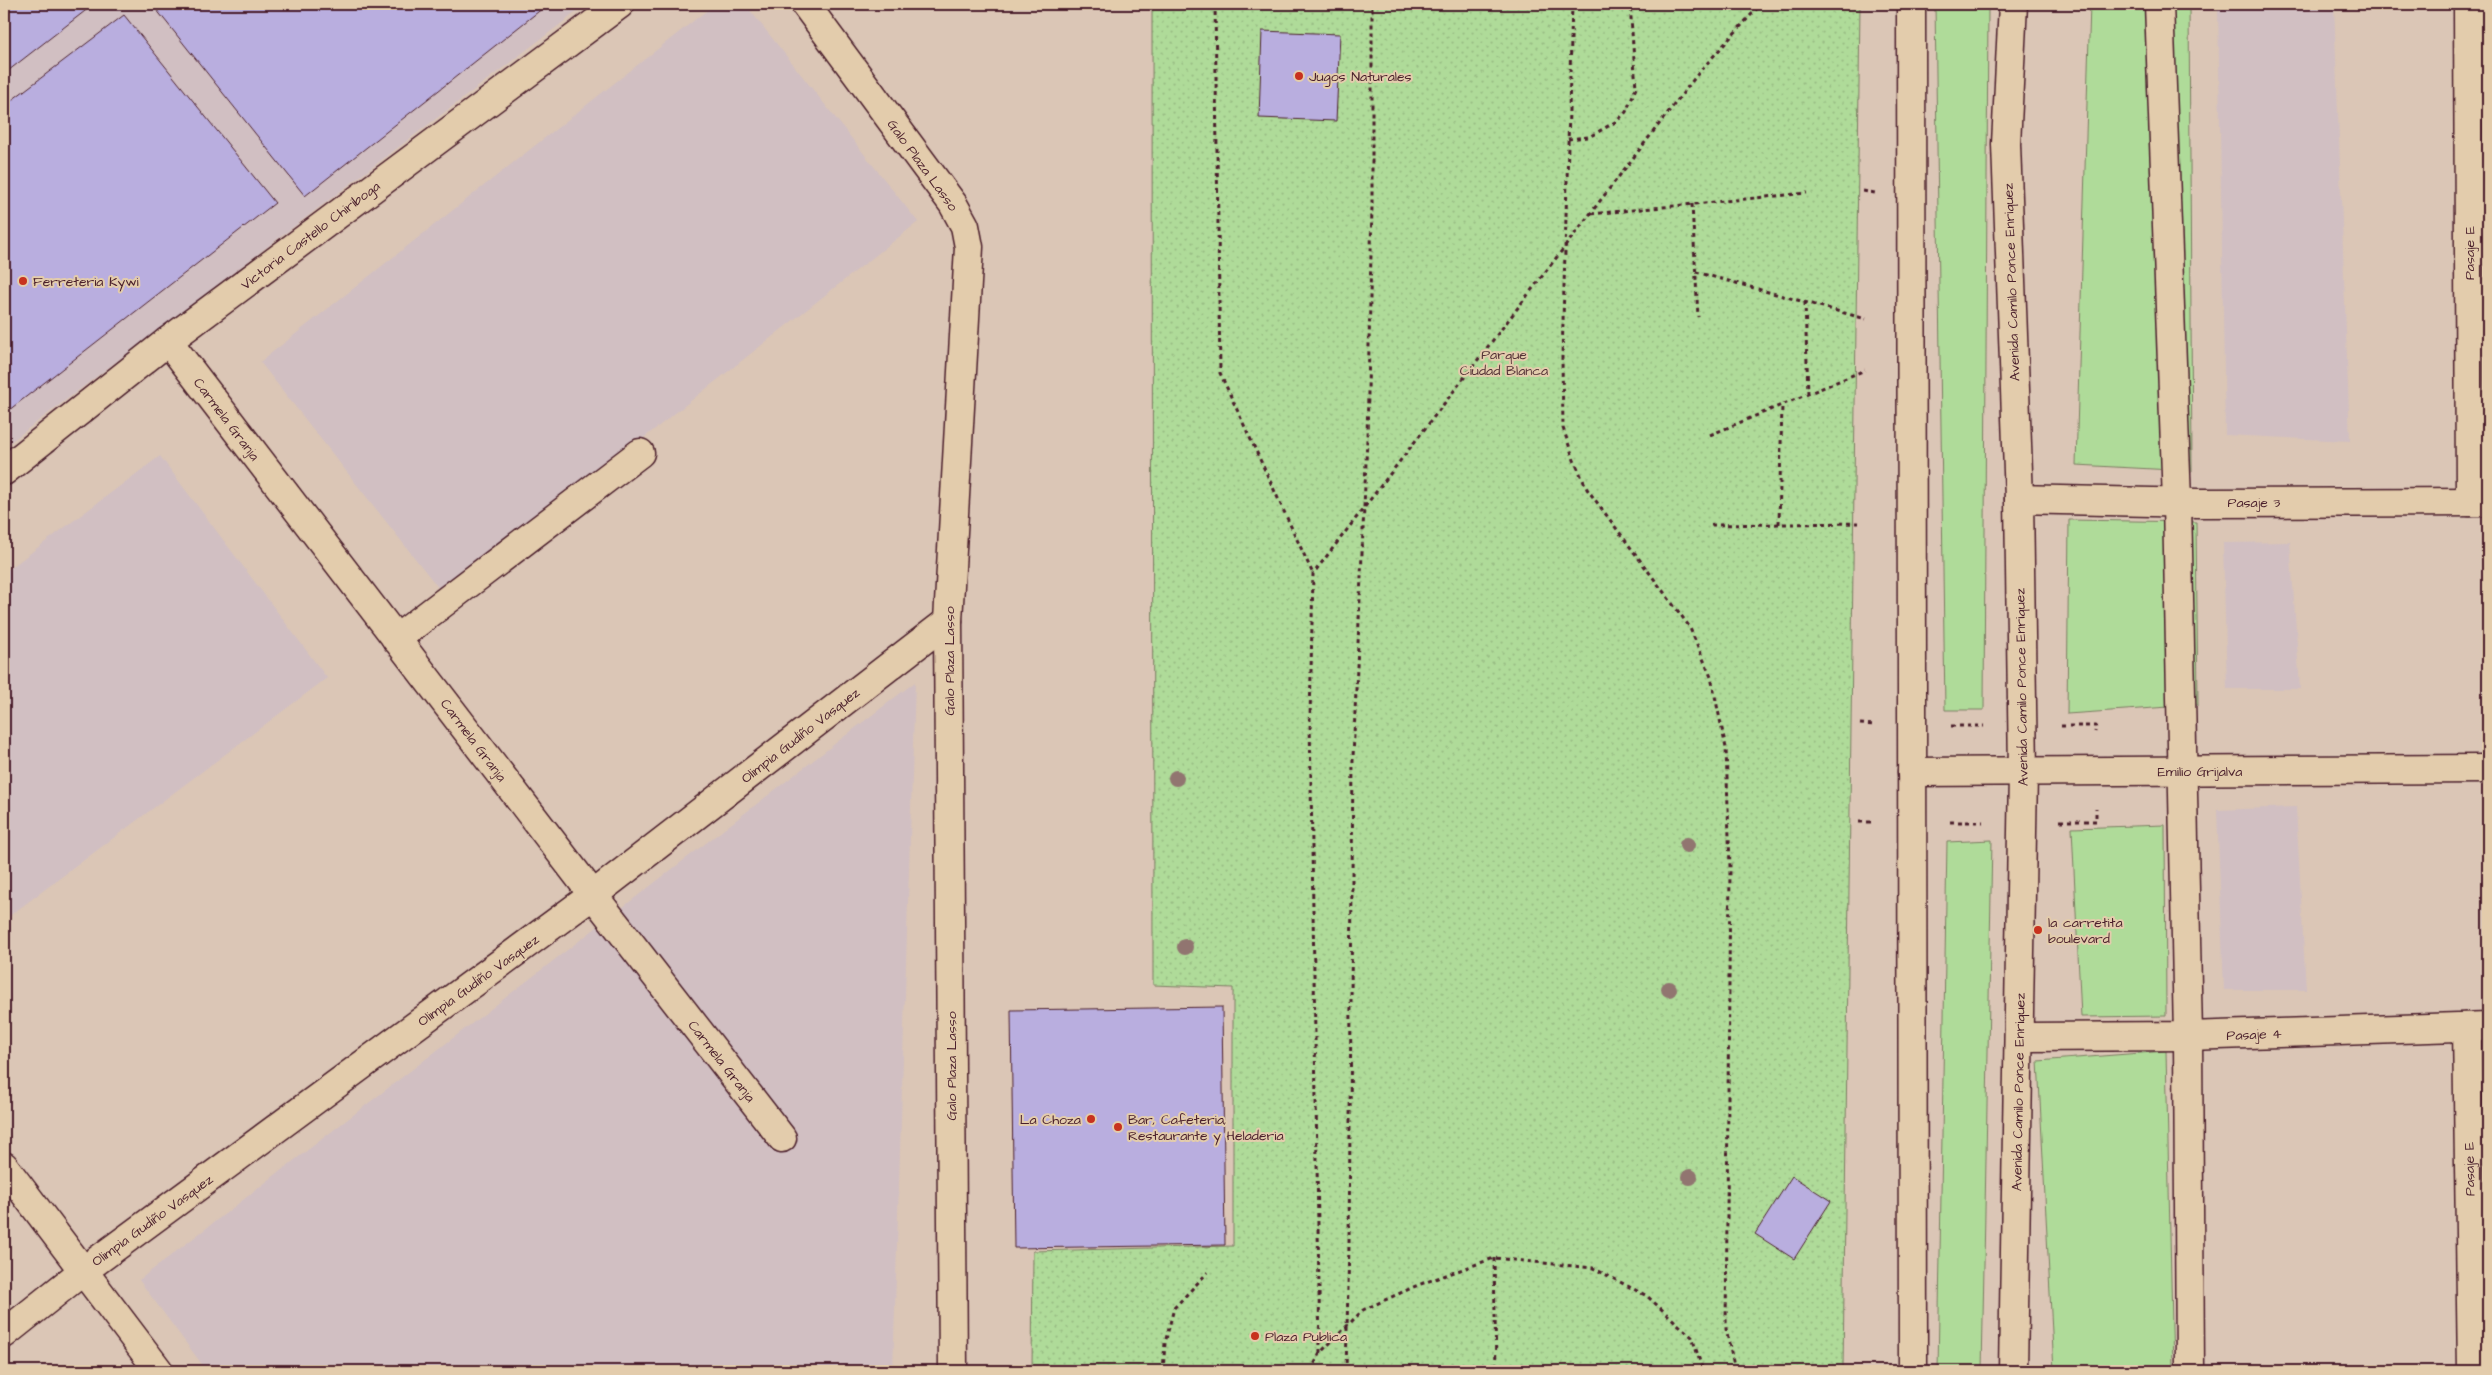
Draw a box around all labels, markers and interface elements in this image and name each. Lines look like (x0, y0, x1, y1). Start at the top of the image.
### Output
place label: Jugos Naturales (1309, 67, 1412, 87)
marker: Jugos Naturales (1293, 70, 1305, 82)
street label: Galo Plaza Lasso (882, 116, 962, 216)
street label: Victoria Castello Chiriboga (237, 177, 384, 295)
street label: Avenida Camilo Ponce Enriquez (1999, 182, 2025, 381)
street label: Pasaje E (2460, 225, 2480, 280)
place label: Ferreteria Kywi (33, 272, 139, 292)
marker: Ferreteria Kywi (17, 275, 29, 287)
park label: Parque Ciudad Blanca (1460, 345, 1548, 381)
street label: Carmela Granja (188, 374, 264, 465)
street label: Pasaje 3 (2228, 493, 2281, 513)
street label: Avenida Camilo Ponce Enriquez (2010, 588, 2034, 786)
street label: Galo Plaza Lasso (940, 606, 960, 716)
street label: Olimpia Gudiño Vasquez (737, 683, 864, 788)
street label: Carmela Granja (435, 695, 511, 786)
street label: Emilio Grijalva (2158, 762, 2242, 782)
place label: la carretita boulevard (2048, 913, 2123, 949)
marker: la carretita boulevard (2032, 924, 2044, 936)
street label: Olimpia Gudiño Vasquez (414, 930, 543, 1032)
street label: Avenida Camilo Ponce Enriquez (2007, 993, 2031, 1191)
street label: Galo Plaza Lasso (942, 1011, 962, 1121)
street label: Carmela Granja (683, 1016, 760, 1107)
street label: Pasaje 4 (2226, 1024, 2283, 1046)
place label: La Choza (1020, 1110, 1081, 1130)
place label: Bar, Cafeteria, Restaurante y Heladeria (1128, 1110, 1284, 1146)
marker: La Choza (1085, 1113, 1097, 1125)
marker: Bar, Cafeteria, Restaurante y Heladeria (1112, 1121, 1124, 1133)
street label: Pasaje E (2460, 1141, 2480, 1196)
street label: Olimpia Gudiño Vasquez (88, 1170, 217, 1272)
place label: Plaza Publica (1265, 1327, 1347, 1347)
marker: Plaza Publica (1249, 1330, 1261, 1342)

